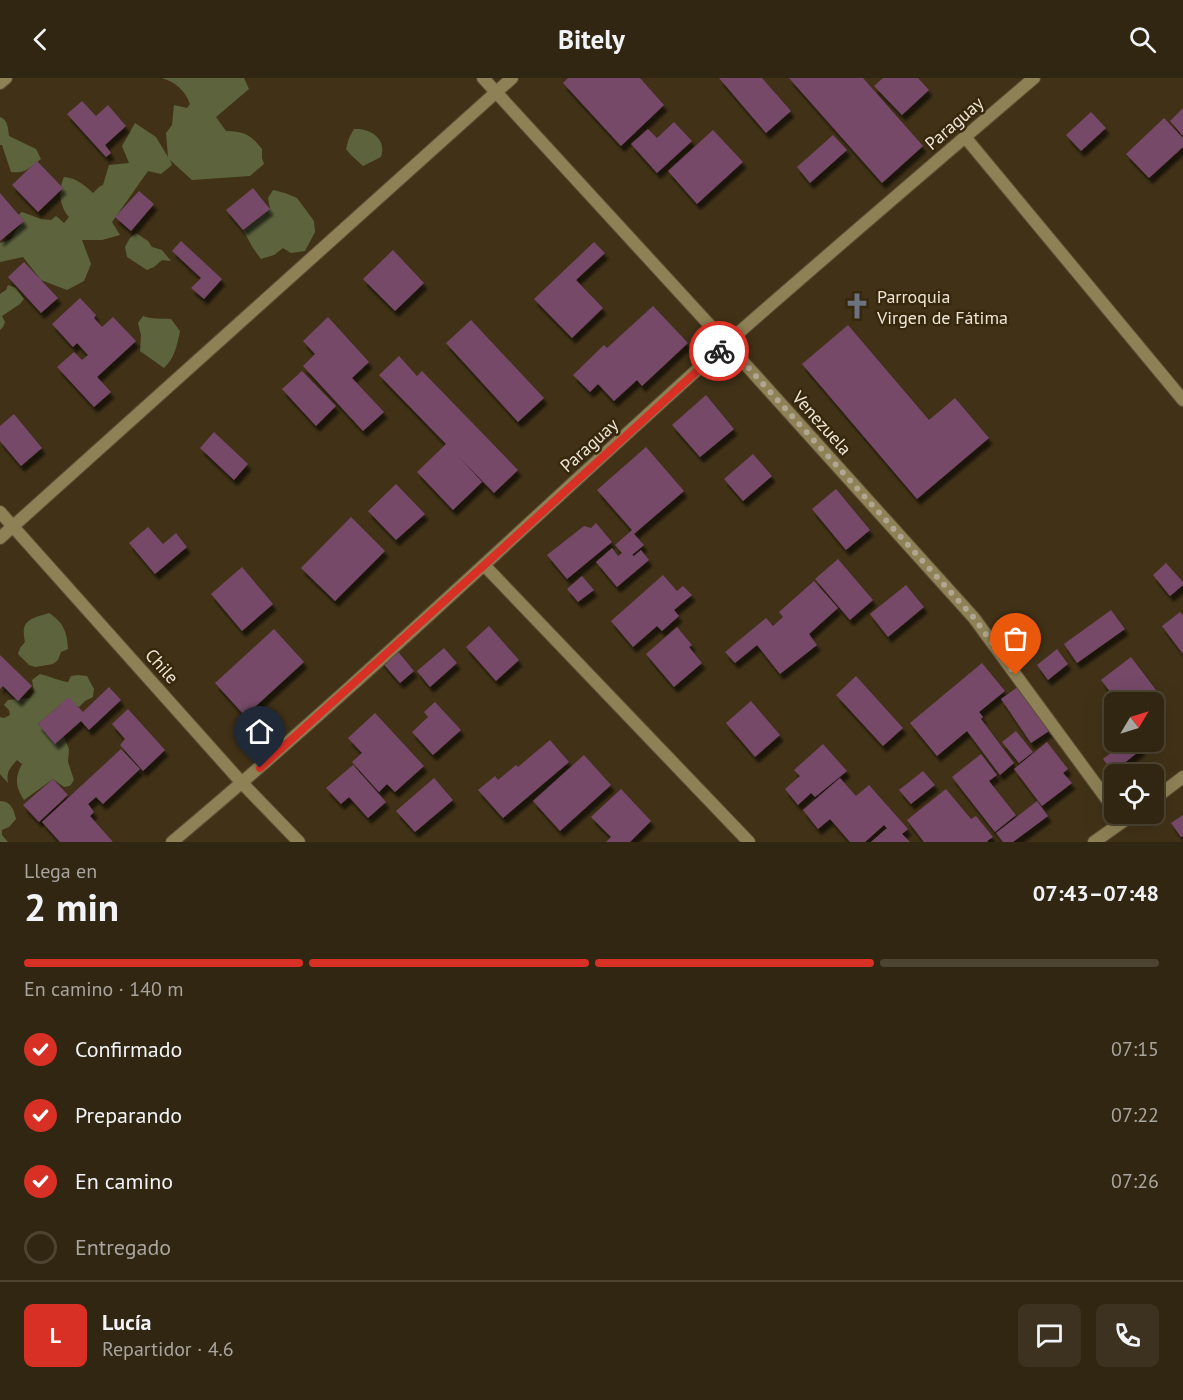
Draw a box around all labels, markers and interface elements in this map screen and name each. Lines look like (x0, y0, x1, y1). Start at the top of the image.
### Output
text: Bitely (558, 22, 625, 56)
icon: back (24, 23, 57, 56)
icon: search (1126, 23, 1159, 56)
street label: Paraguay (920, 91, 988, 155)
place label: Parroquia Virgen de Fátima (876, 285, 1008, 329)
church icon: Parroquia Virgen de Fátima (842, 291, 872, 321)
courier (689, 321, 749, 381)
icon: bike (703, 335, 736, 368)
street label: Venezuela (787, 386, 857, 460)
street label: Paraguay (555, 413, 623, 477)
pin (990, 613, 1041, 675)
icon: bag (999, 622, 1032, 655)
street label: Chile (140, 644, 184, 688)
north arrow (1104, 692, 1164, 752)
map controls (1104, 692, 1164, 824)
pin (234, 706, 285, 768)
icon: home (243, 715, 276, 748)
button: locate (1104, 764, 1164, 824)
text: Llega en (24, 858, 97, 884)
text: 07:43–07:48 (1033, 879, 1159, 907)
text: 2 min (24, 881, 119, 932)
text: En camino · 140 m (24, 976, 184, 1002)
icon: check (24, 1033, 57, 1066)
text: Confirmado (75, 1035, 182, 1063)
text: 07:15 (1111, 1036, 1159, 1062)
icon: check (24, 1099, 57, 1132)
text: Preparando (75, 1101, 182, 1129)
text: 07:22 (1111, 1102, 1159, 1128)
icon: check (24, 1165, 57, 1198)
text: En camino (75, 1167, 173, 1195)
text: 07:26 (1111, 1168, 1159, 1194)
text: Entregado (75, 1233, 171, 1261)
button: chat (1018, 1304, 1081, 1367)
button: phone (1096, 1304, 1159, 1367)
text: Lucía (102, 1308, 152, 1336)
text: L (50, 1321, 61, 1349)
text: Repartidor · 4.6 (102, 1336, 234, 1362)

